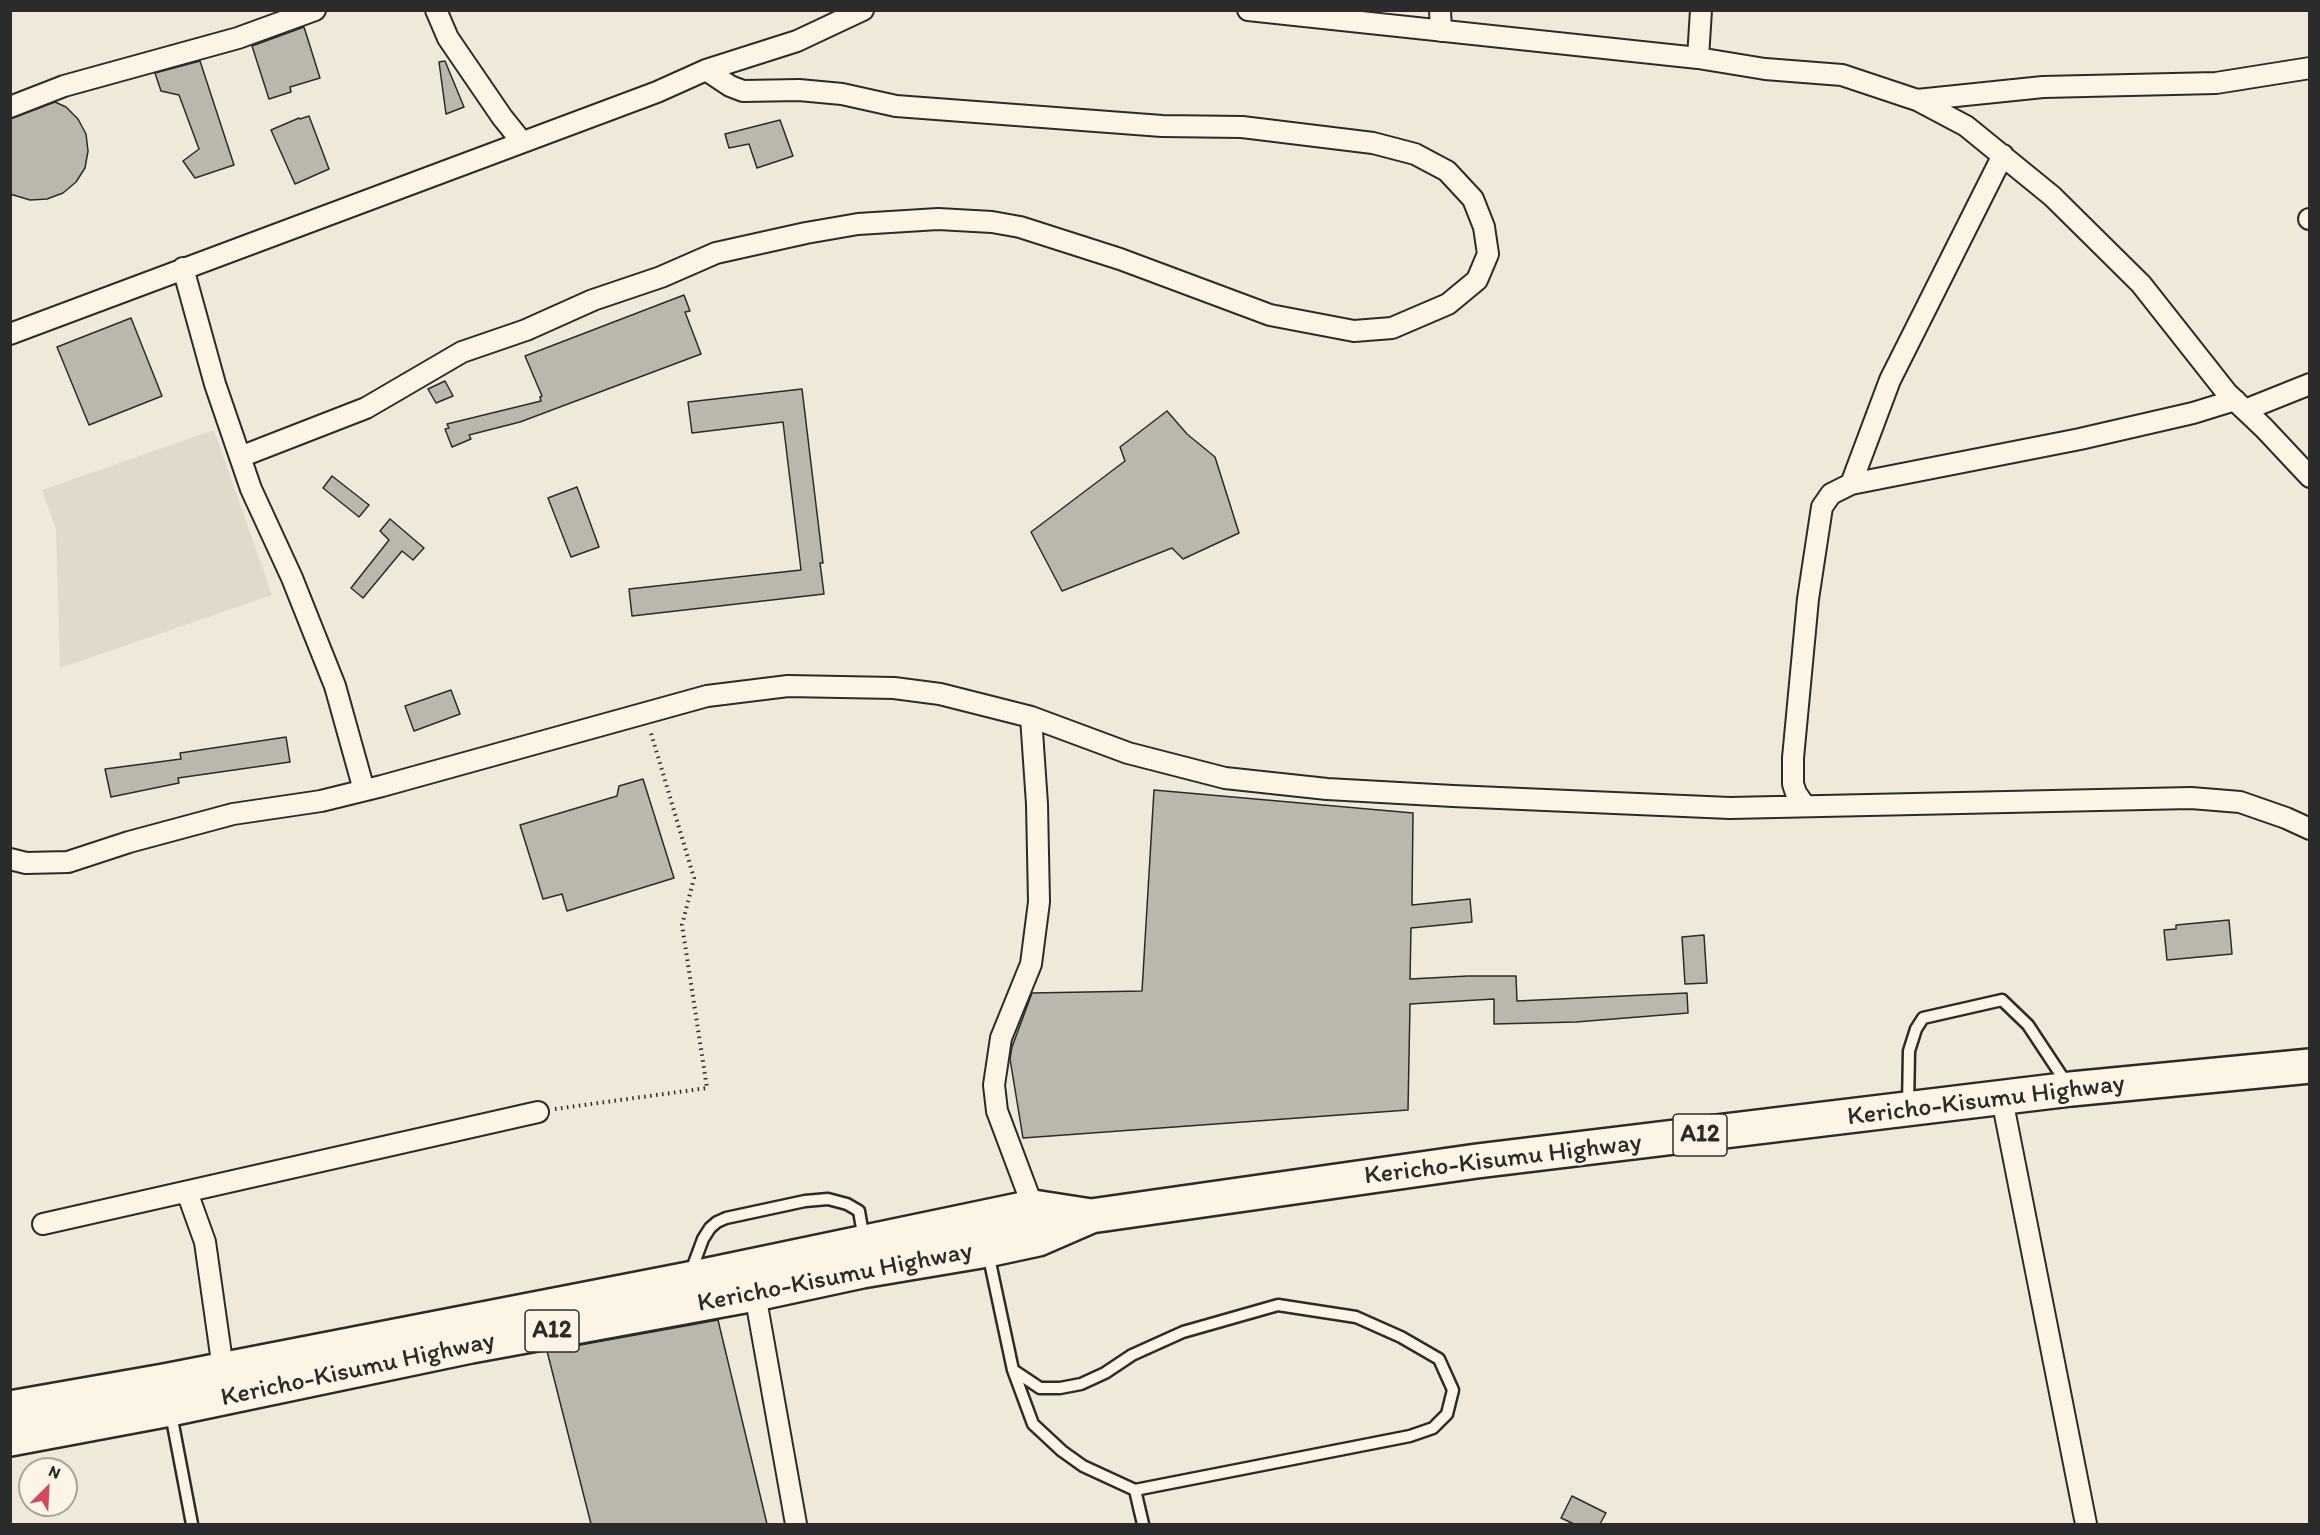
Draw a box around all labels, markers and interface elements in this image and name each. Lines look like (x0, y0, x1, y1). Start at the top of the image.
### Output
street label: Kericho-Kisumu Highway (1845, 1068, 2127, 1134)
road number: A12 (1673, 1114, 1727, 1156)
street label: Kericho-Kisumu Highway (1362, 1127, 1644, 1193)
street label: Kericho-Kisumu Highway (695, 1236, 975, 1320)
road number: A12 (525, 1310, 579, 1352)
street label: Kericho-Kisumu Highway (218, 1326, 498, 1414)
north arrow (18, 1457, 78, 1517)
text: N (46, 1461, 64, 1483)

